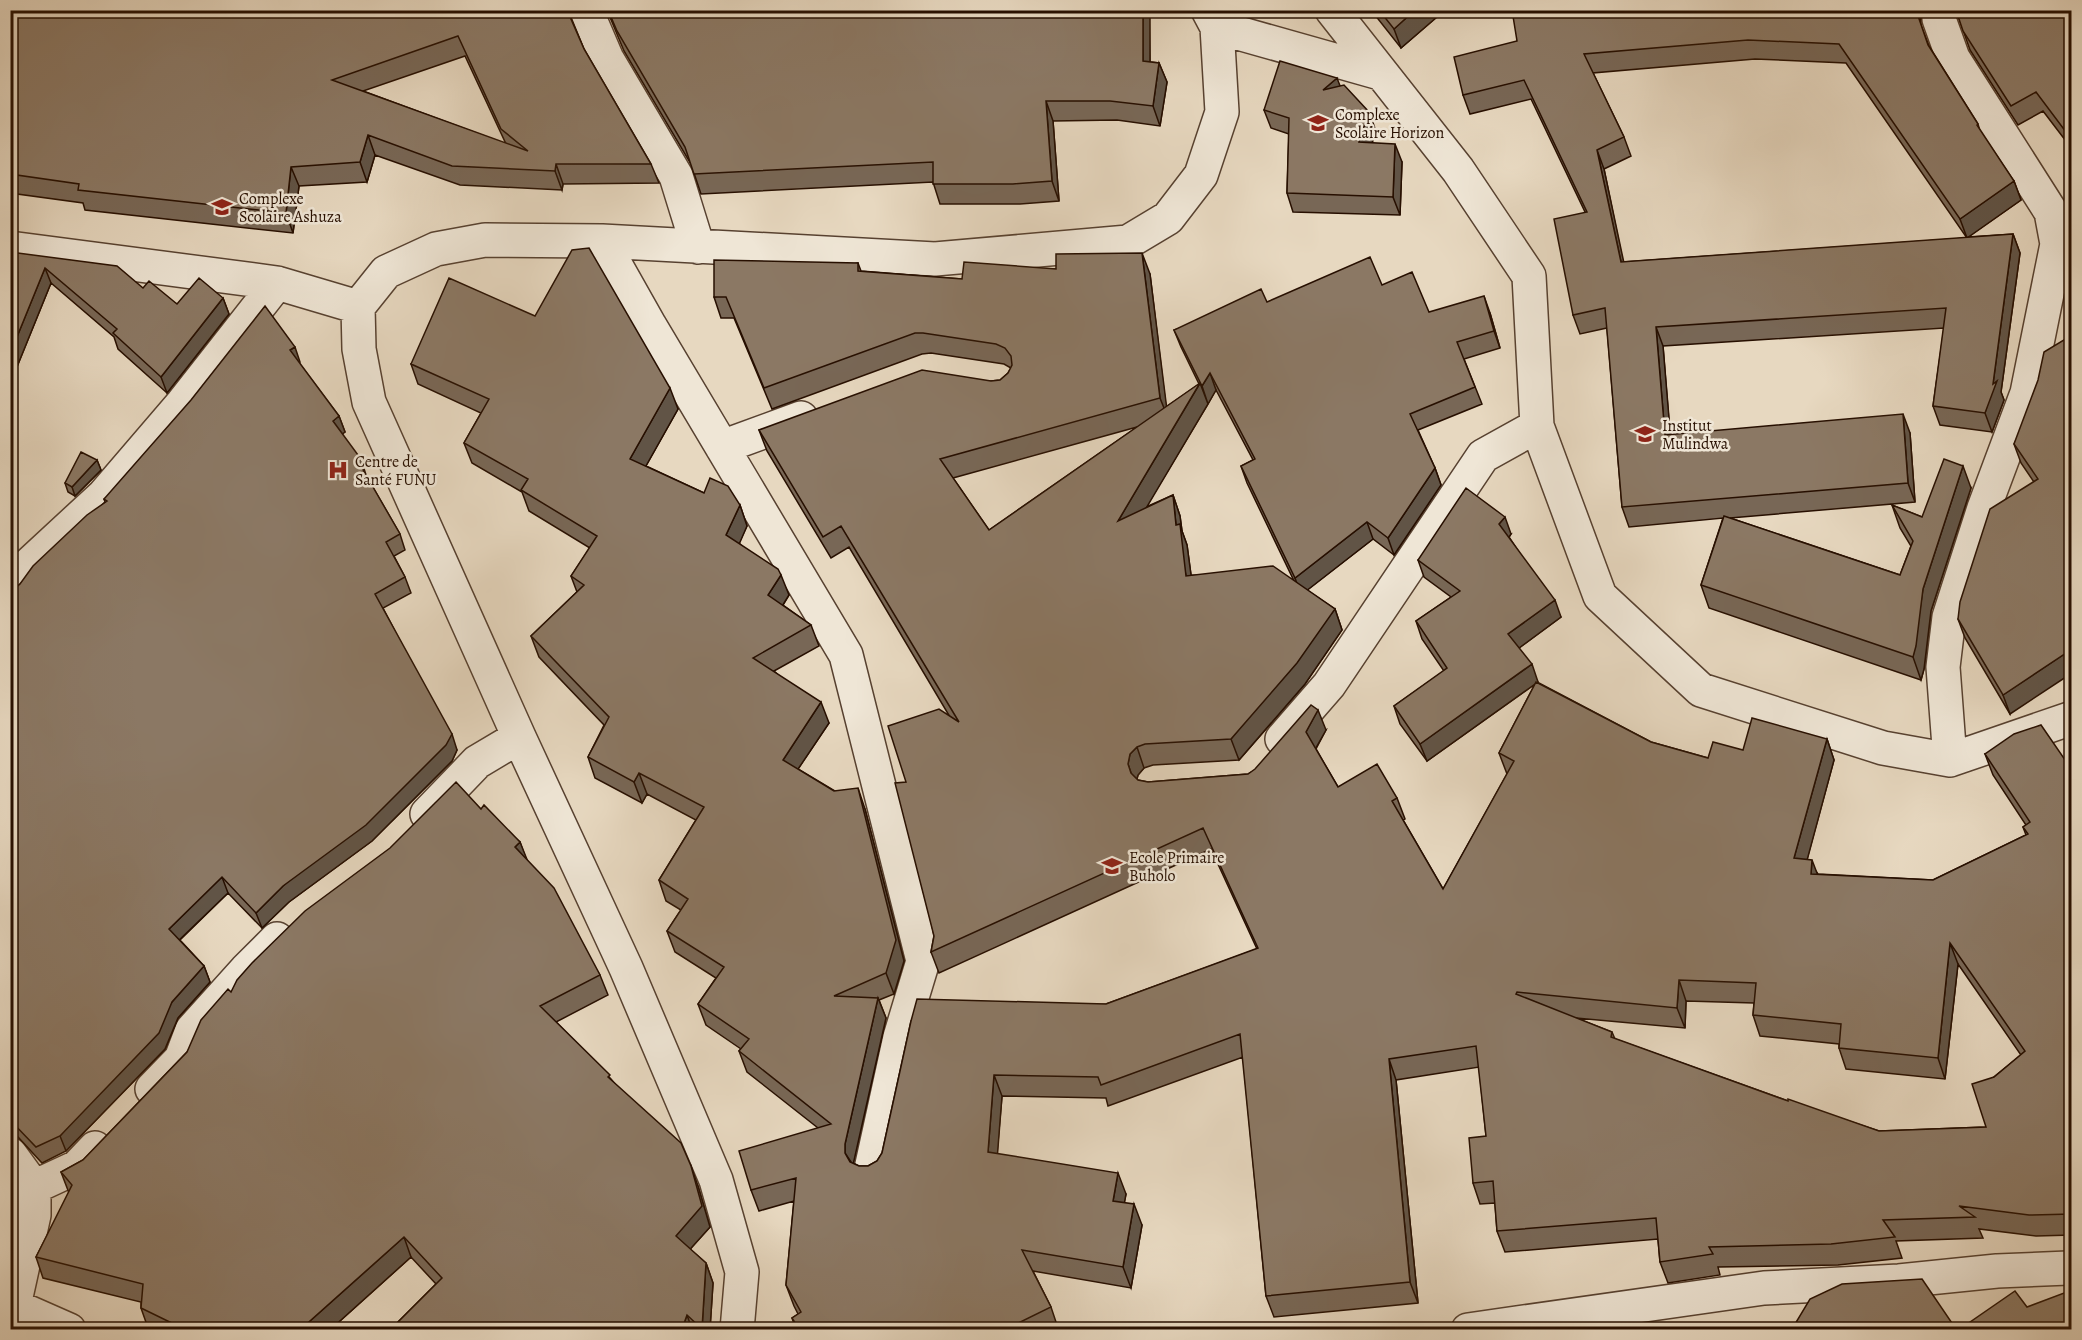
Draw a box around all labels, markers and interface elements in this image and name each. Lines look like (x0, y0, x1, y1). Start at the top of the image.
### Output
place label: Complexe Scolaire Horizon (1335, 104, 1445, 144)
school or university icon: Complexe Scolaire Horizon (1306, 111, 1330, 135)
place label: Complexe Scolaire Ashuza (239, 188, 342, 228)
school or university icon: Complexe Scolaire Ashuza (210, 195, 234, 219)
place label: Institut Mulindwa (1662, 415, 1729, 455)
school or university icon: Institut Mulindwa (1633, 422, 1657, 446)
place label: Centre de Santé FUNU (355, 451, 437, 491)
hospital icon: Centre de Santé FUNU (326, 458, 350, 482)
place label: Ecole Primaire Buholo (1129, 847, 1225, 887)
school or university icon: Ecole Primaire Buholo (1100, 854, 1124, 878)

